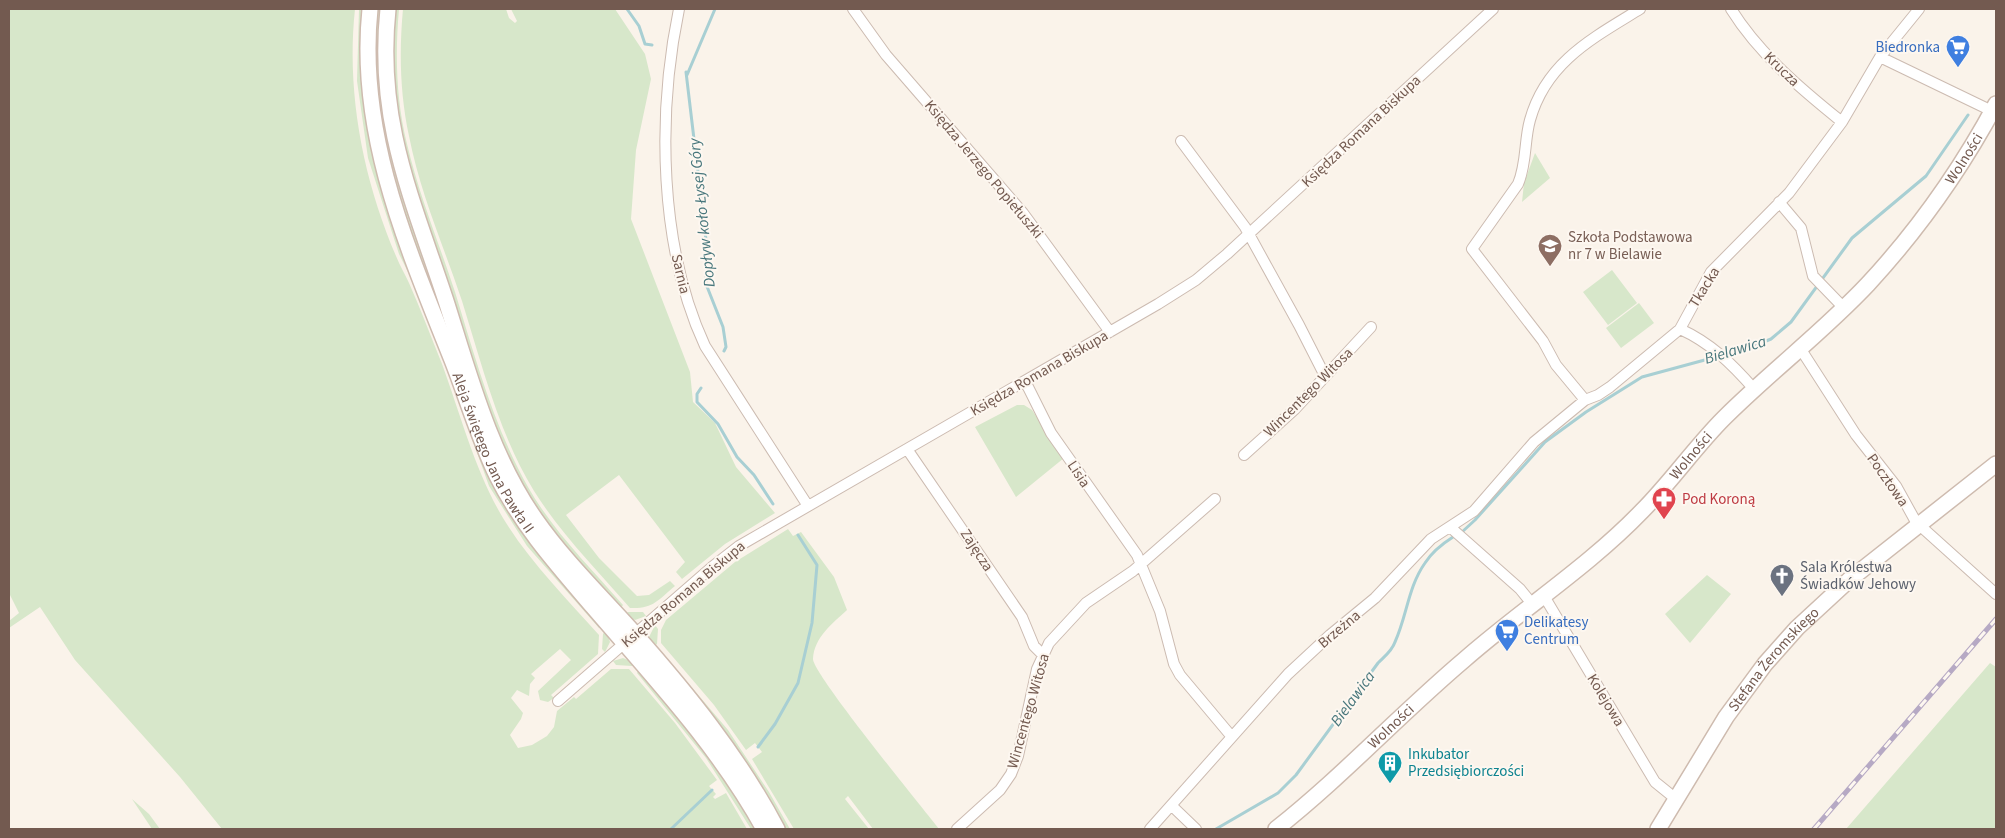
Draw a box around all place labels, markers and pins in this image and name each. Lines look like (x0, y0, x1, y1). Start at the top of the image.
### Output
supermarket icon: Biedronka (1945, 34, 1971, 68)
place label: Biedronka (1875, 37, 1940, 58)
place label: Szkoła Podstawowa nr 7 w Bielawie (1568, 227, 1693, 265)
school or university icon: Szkoła Podstawowa nr 7 w Bielawie (1537, 233, 1563, 267)
pharmacy icon: Pod Koroną (1651, 486, 1677, 520)
place label: Pod Koroną (1682, 489, 1756, 510)
place label: Sala Królestwa Świadków Jehowy (1800, 557, 1916, 595)
church icon: Sala Królestwa Świadków Jehowy (1769, 563, 1795, 597)
place label: Delikatesy Centrum (1524, 612, 1588, 650)
supermarket icon: Delikatesy Centrum (1494, 618, 1520, 652)
place label: Inkubator Przedsiębiorczości (1408, 744, 1524, 782)
building icon: Inkubator Przedsiębiorczości (1377, 750, 1403, 784)

